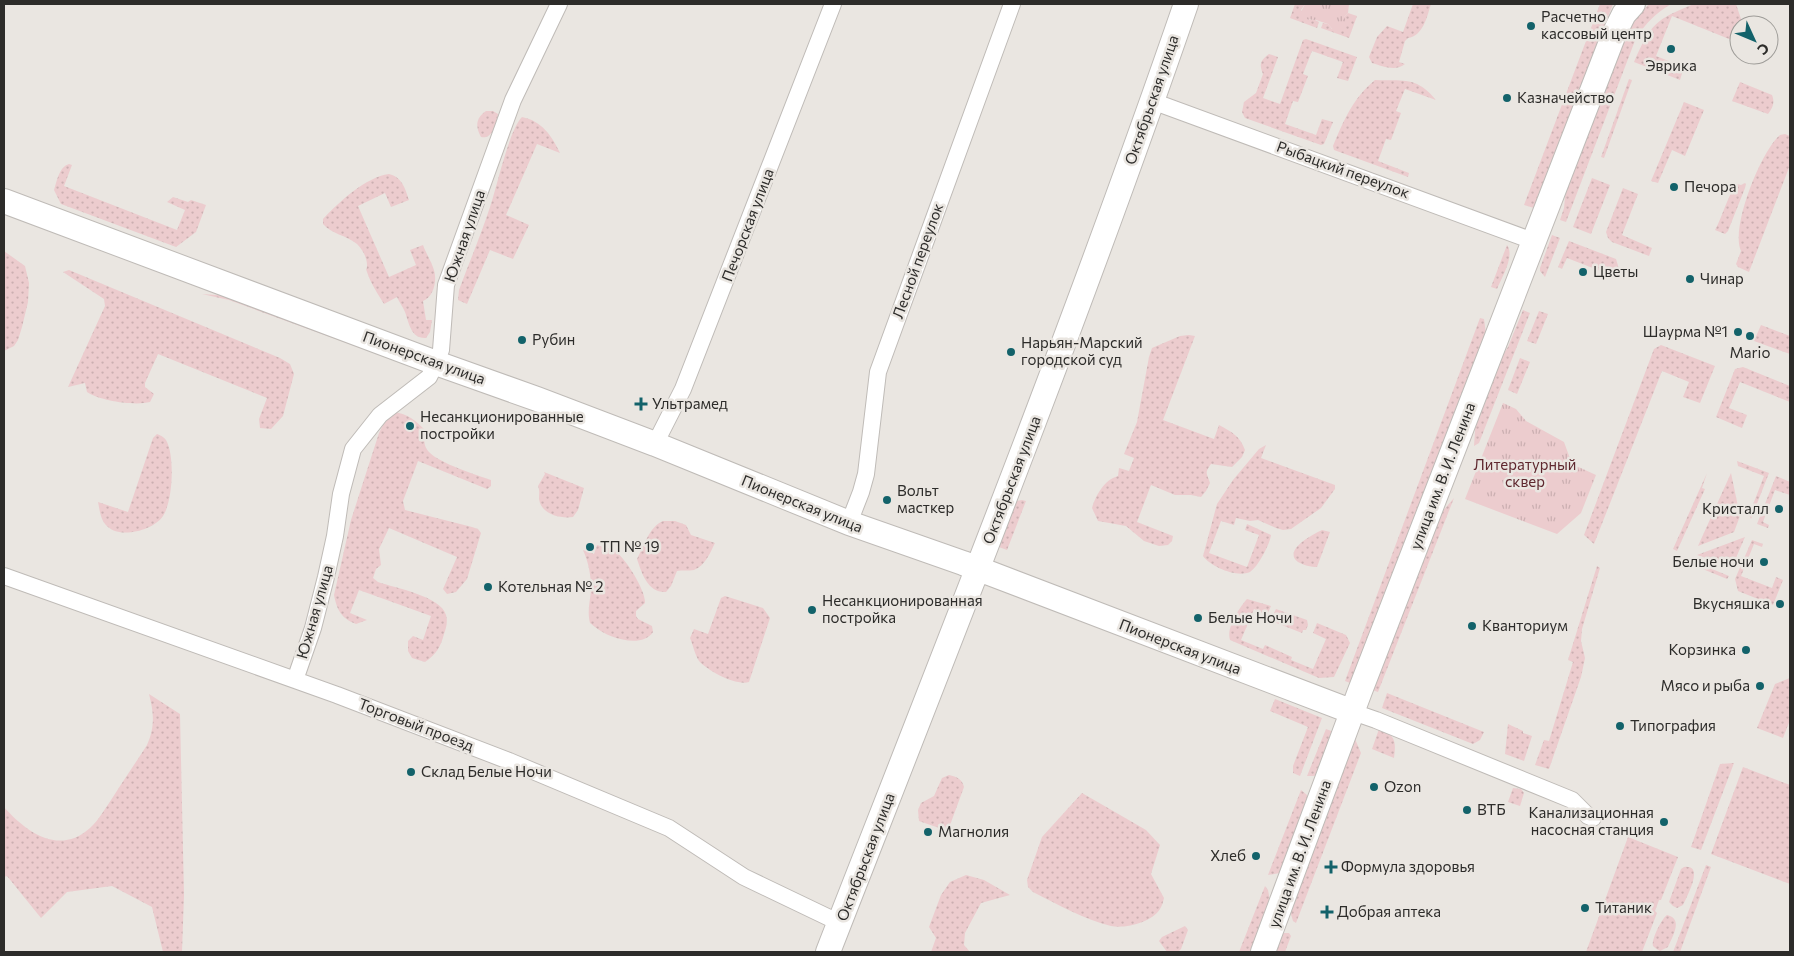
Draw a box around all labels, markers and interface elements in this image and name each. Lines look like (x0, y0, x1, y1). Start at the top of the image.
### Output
place label: Расчетно кассовый центр (1541, 7, 1652, 42)
north arrow (1729, 15, 1779, 65)
marker: Расчетно кассовый центр (1525, 20, 1537, 32)
street label: Октябрьская улица (1120, 33, 1182, 167)
text: С (1754, 40, 1773, 59)
marker: Эврика (1665, 43, 1677, 55)
place label: Эврика (1645, 56, 1697, 74)
place label: Казначейство (1517, 88, 1614, 106)
marker: Казначейство (1501, 92, 1513, 104)
street label: Рыбацкий переулок (1275, 137, 1412, 201)
street label: Печорская улица (717, 165, 777, 284)
place label: Печора (1684, 177, 1737, 195)
marker: Печора (1668, 181, 1680, 193)
street label: Южная улица (440, 187, 488, 284)
street label: Лесной переулок (888, 201, 946, 321)
place label: Цветы (1593, 262, 1638, 280)
marker: Цветы (1577, 266, 1589, 278)
place label: Чинар (1700, 269, 1744, 287)
marker: Чинар (1684, 273, 1696, 285)
place label: Шаурма №1 (1643, 322, 1728, 340)
marker: Шаурма №1 (1732, 326, 1744, 338)
street label: Пионерская улица (361, 327, 488, 388)
place label: Рубин (532, 330, 575, 348)
marker: Mario (1744, 330, 1756, 342)
place label: Нарьян-Марский городской суд (1021, 333, 1143, 368)
marker: Рубин (516, 334, 528, 346)
place label: Mario (1730, 343, 1770, 361)
marker: Нарьян-Марский городской суд (1005, 346, 1017, 358)
place label: Ультрамед (652, 394, 728, 412)
marker: Ультрамед (634, 397, 648, 411)
street label: улица им. В. И. Ленина (1406, 400, 1478, 552)
place label: Несанкционированные постройки (420, 407, 584, 442)
street label: Октябрьская улица (978, 413, 1044, 546)
marker: Несанкционированные постройки (404, 420, 416, 432)
park label: Литературный сквер (1474, 455, 1576, 490)
street label: Пионерская улица (739, 471, 866, 536)
place label: Вольт масткер (897, 481, 954, 516)
marker: Вольт масткер (881, 494, 893, 506)
place label: Кристалл (1702, 499, 1769, 517)
marker: Кристалл (1773, 503, 1785, 515)
place label: ТП № 19 (600, 537, 660, 555)
marker: ТП № 19 (584, 541, 596, 553)
place label: Белые ночи (1672, 552, 1754, 570)
marker: Белые ночи (1758, 556, 1770, 568)
street label: Южная улица (292, 563, 336, 660)
place label: Котельная № 2 (498, 577, 603, 595)
marker: Котельная № 2 (482, 581, 494, 593)
place label: Несанкционированная постройка (822, 591, 983, 626)
place label: Вкусняшка (1693, 594, 1770, 612)
marker: Вкусняшка (1774, 598, 1786, 610)
marker: Несанкционированная постройка (806, 604, 818, 616)
place label: Белые Ночи (1208, 608, 1292, 626)
marker: Белые Ночи (1192, 612, 1204, 624)
street label: Пионерская улица (1117, 615, 1244, 678)
place label: Кванториум (1482, 616, 1568, 634)
marker: Кванториум (1466, 620, 1478, 632)
place label: Корзинка (1669, 640, 1736, 658)
marker: Корзинка (1740, 644, 1752, 656)
place label: Мясо и рыба (1661, 676, 1750, 694)
marker: Мясо и рыба (1754, 680, 1766, 692)
street label: Торговый проезд (356, 694, 477, 754)
place label: Типография (1630, 716, 1716, 734)
marker: Типография (1614, 720, 1626, 732)
place label: Склад Белые Ночи (421, 762, 552, 780)
marker: Склад Белые Ночи (405, 766, 417, 778)
street label: улица им. В. И. Ленина (1264, 777, 1334, 930)
place label: Ozon (1384, 777, 1421, 795)
marker: Ozon (1368, 781, 1380, 793)
street label: Октябрьская улица (832, 790, 898, 923)
place label: ВТБ (1477, 800, 1506, 818)
place label: Канализационная насосная станция (1529, 803, 1654, 838)
marker: ВТБ (1461, 804, 1473, 816)
marker: Канализационная насосная станция (1658, 816, 1670, 828)
place label: Магнолия (938, 822, 1009, 840)
marker: Магнолия (922, 826, 934, 838)
place label: Хлеб (1210, 846, 1246, 864)
marker: Хлеб (1250, 850, 1262, 862)
place label: Формула здоровья (1341, 857, 1475, 875)
marker: Формула здоровья (1325, 861, 1337, 873)
place label: Титаник (1595, 898, 1652, 916)
place label: Добрая аптека (1337, 902, 1441, 920)
marker: Титаник (1579, 902, 1591, 914)
marker: Добрая аптека (1321, 906, 1333, 918)

